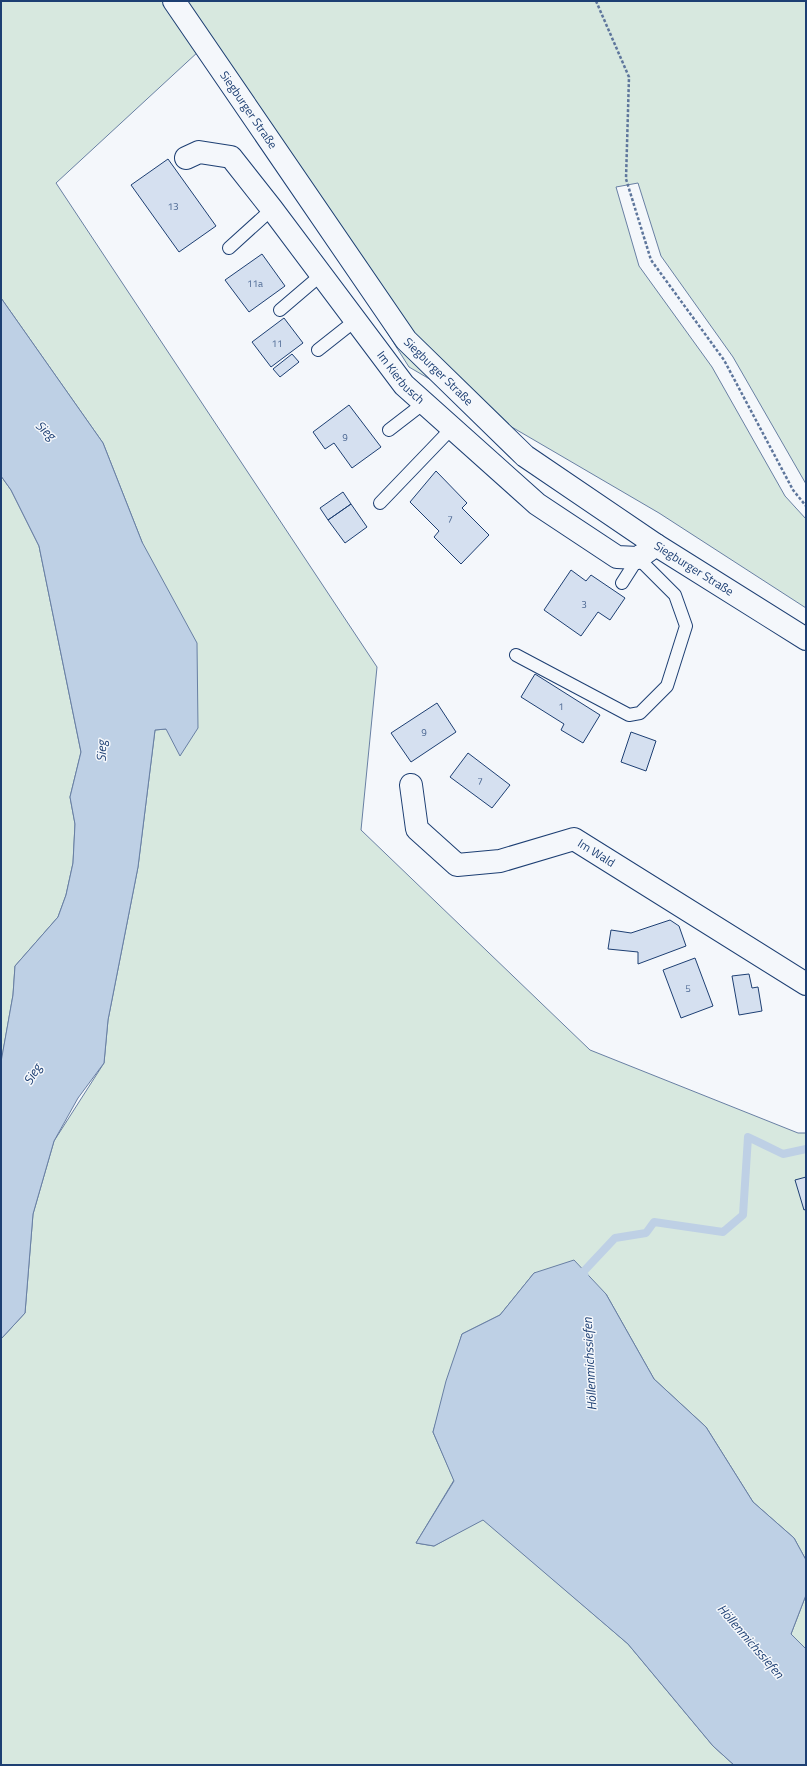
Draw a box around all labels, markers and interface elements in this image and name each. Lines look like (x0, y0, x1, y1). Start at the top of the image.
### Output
street label: Siegburger Straße (215, 67, 282, 153)
house number: 13 (167, 199, 179, 214)
house number: 11a (247, 276, 263, 291)
street label: Siegburger Straße (400, 333, 478, 410)
house number: 11 (271, 336, 283, 351)
street label: Im Kierbusch (372, 347, 429, 408)
water label: Sieg (31, 415, 62, 446)
house number: 9 (342, 430, 348, 445)
house number: 7 (447, 512, 453, 527)
street label: Siegburger Straße (651, 536, 738, 600)
house number: 3 (581, 597, 587, 612)
house number: 1 (558, 699, 564, 714)
house number: 9 (421, 725, 427, 740)
water label: Sieg (91, 738, 111, 762)
house number: 7 (477, 774, 483, 789)
street label: Im Wald (574, 834, 619, 872)
house number: 5 (685, 981, 691, 996)
water label: Sieg (18, 1058, 47, 1088)
water label: Höllenmichssiefen (577, 1316, 601, 1411)
water label: Höllenmichssiefen (713, 1599, 789, 1683)

